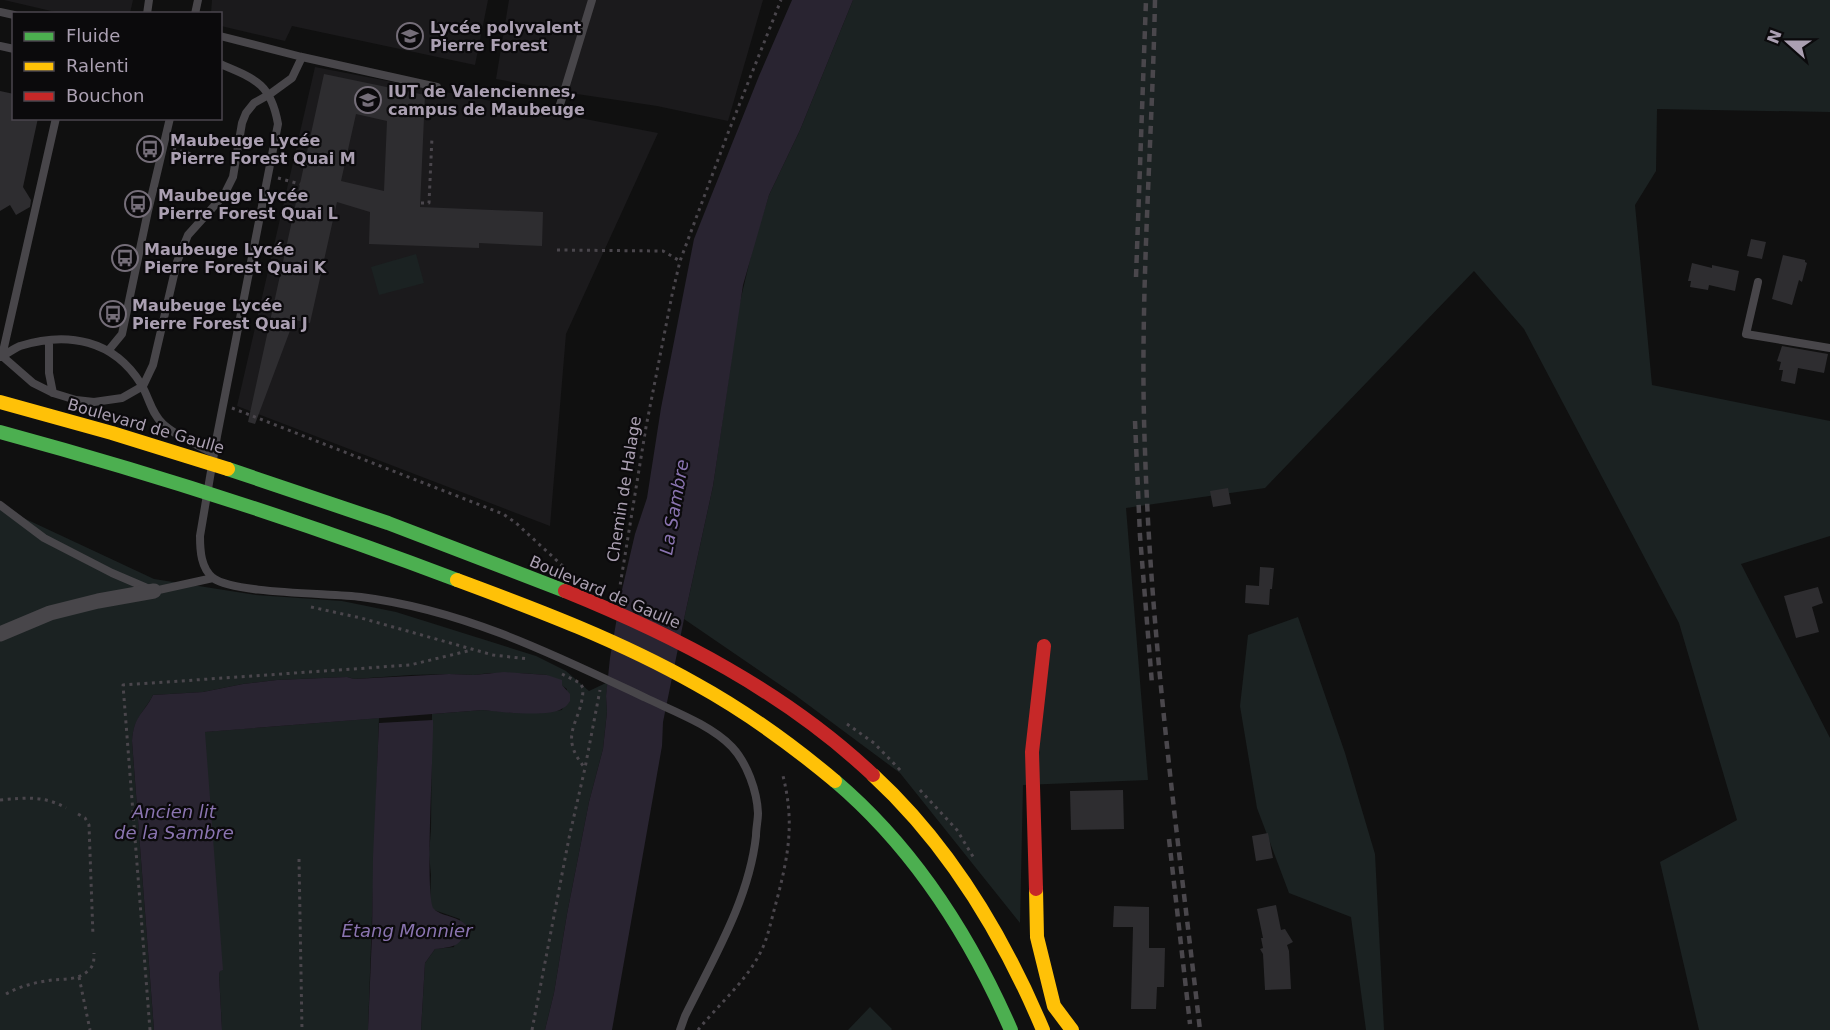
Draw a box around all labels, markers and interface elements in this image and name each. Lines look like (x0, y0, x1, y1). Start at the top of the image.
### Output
legend (12, 12, 222, 120)
north arrow (1758, 12, 1818, 72)
place label: Lycée polyvalent Pierre Forest (430, 18, 582, 55)
school or university icon: Lycée polyvalent Pierre Forest (395, 21, 425, 51)
text: Fluide (66, 25, 120, 46)
text: N (1763, 27, 1786, 46)
text: Ralenti (66, 55, 129, 76)
place label: IUT de Valenciennes, campus de Maubeuge (388, 82, 585, 119)
text: Bouchon (66, 85, 145, 106)
school or university icon: IUT de Valenciennes, campus de Maubeuge (353, 85, 383, 115)
place label: Maubeuge Lycée Pierre Forest Quai M (170, 131, 356, 168)
bus stop icon: Maubeuge Lycée Pierre Forest Quai M (135, 134, 165, 164)
place label: Maubeuge Lycée Pierre Forest Quai L (158, 186, 338, 223)
bus stop icon: Maubeuge Lycée Pierre Forest Quai L (123, 189, 153, 219)
place label: Maubeuge Lycée Pierre Forest Quai K (144, 240, 327, 277)
bus stop icon: Maubeuge Lycée Pierre Forest Quai K (110, 243, 140, 273)
place label: Maubeuge Lycée Pierre Forest Quai J (132, 296, 308, 333)
bus stop icon: Maubeuge Lycée Pierre Forest Quai J (98, 299, 128, 329)
street label: Boulevard de Gaulle (65, 395, 227, 457)
street label: Chemin de Halage (603, 415, 645, 563)
water label: La Sambre (655, 458, 693, 556)
street label: Boulevard de Gaulle (527, 552, 683, 632)
water label: Ancien lit de la Sambre (114, 801, 234, 843)
water label: Étang Monnier (342, 920, 474, 941)

